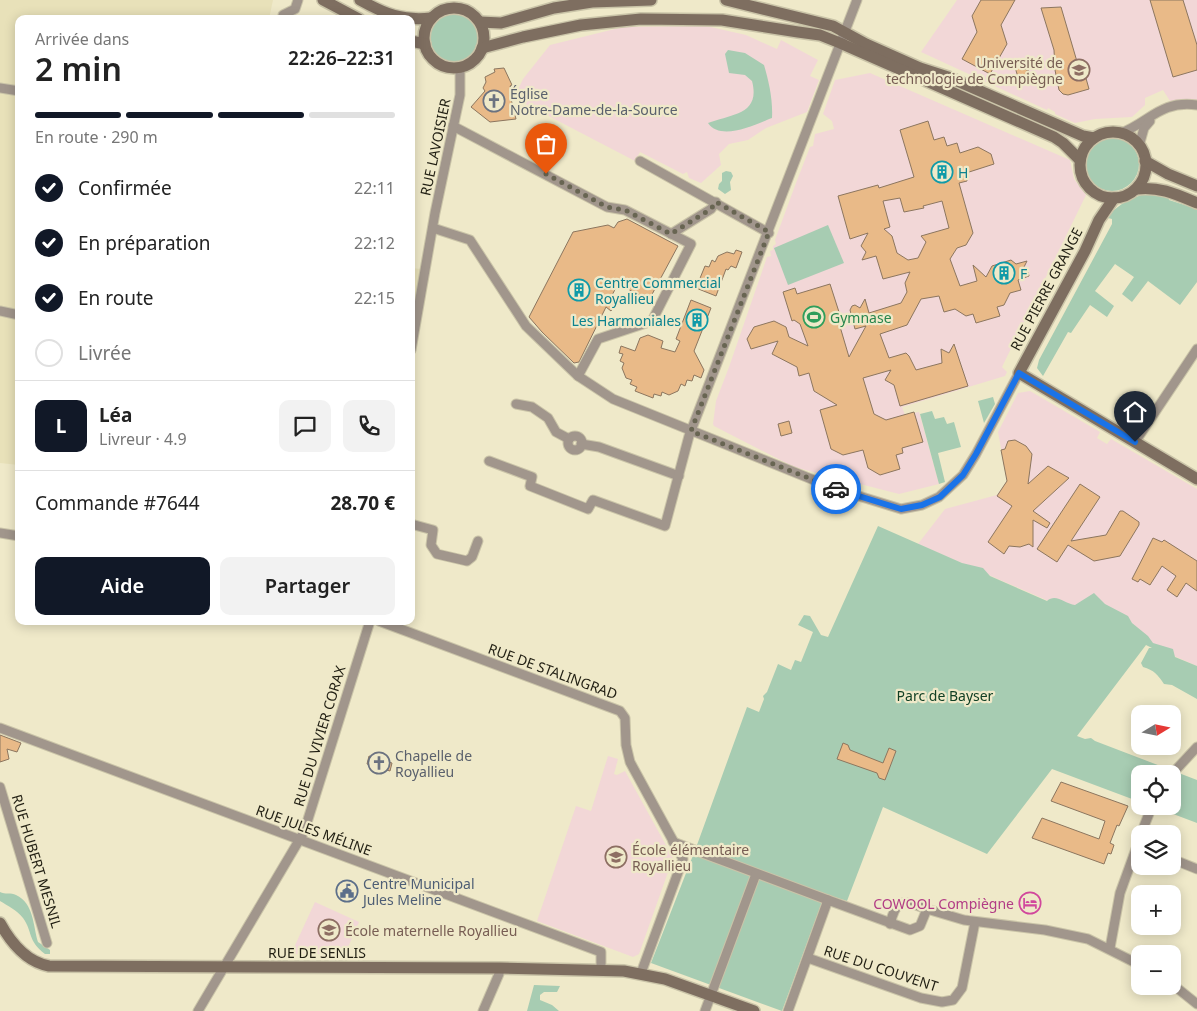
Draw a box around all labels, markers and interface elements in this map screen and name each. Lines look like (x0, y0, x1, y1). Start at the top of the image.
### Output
text: Arrivée dans (35, 28, 129, 50)
text: 22:26–22:31 (288, 45, 395, 71)
text: 2 min (35, 47, 122, 90)
place label: Université de technologie de Compiègne (886, 53, 1063, 88)
school or university icon: Université de technologie de Compiègne (1067, 58, 1091, 82)
place label: Église Notre-Dame-de-la-Source (510, 84, 678, 119)
church icon: Église Notre-Dame-de-la-Source (482, 89, 506, 113)
street label: RUE LAVOISIER (415, 96, 455, 197)
pin (525, 123, 567, 174)
text: En route · 290 m (35, 126, 158, 148)
icon: bag (532, 130, 560, 158)
building icon: H (930, 160, 954, 184)
place label: H (958, 163, 968, 182)
icon: check (35, 174, 63, 202)
text: Confirmée (78, 175, 172, 201)
text: 22:11 (354, 177, 395, 199)
street label: RUE PIERRE GRANGE (1006, 224, 1086, 354)
icon: check (35, 229, 63, 257)
text: En préparation (78, 230, 211, 256)
text: 22:12 (354, 232, 395, 254)
building icon: F (992, 261, 1016, 285)
place label: F (1020, 264, 1027, 283)
place label: Centre Commercial Royallieu (595, 273, 721, 308)
building icon: Centre Commercial Royallieu (567, 278, 591, 302)
icon: check (35, 284, 63, 312)
text: En route (78, 285, 154, 311)
text: 22:15 (354, 287, 395, 309)
sports icon: Gymnase (802, 305, 826, 329)
building icon: Les Harmoniales (685, 308, 709, 332)
place label: Gymnase (830, 308, 892, 327)
place label: Les Harmoniales (572, 311, 681, 330)
text: Livrée (78, 340, 131, 366)
pin (1114, 391, 1156, 442)
icon: home (1121, 398, 1149, 426)
button: chat (279, 400, 331, 452)
button: phone (343, 400, 395, 452)
text: Léa (99, 402, 132, 428)
text: L (56, 413, 66, 439)
text: Livreur · 4.9 (99, 428, 187, 450)
courier (811, 464, 861, 514)
icon: car (822, 475, 850, 503)
text: Commande #7644 (35, 490, 200, 516)
text: 28.70 € (330, 490, 395, 516)
button: Aide (35, 557, 210, 615)
button: Partager (220, 557, 395, 615)
street label: RUE DE STALINGRAD (486, 639, 620, 703)
street label: RUE DU VIVIER CORAX (289, 663, 350, 809)
park label: Parc de Bayser (897, 686, 994, 705)
north arrow (1131, 705, 1181, 755)
map controls (1131, 705, 1181, 995)
place label: Chapelle de Royallieu (395, 746, 472, 781)
church icon: Chapelle de Royallieu (367, 751, 391, 775)
button: locate (1131, 765, 1181, 815)
street label: RUE HUBERT MESNIL (8, 792, 66, 930)
street label: RUE JULES MÉLINE (253, 800, 375, 860)
button: layers (1131, 825, 1181, 875)
place label: École élémentaire Royallieu (632, 840, 749, 875)
school or university icon: École élémentaire Royallieu (604, 845, 628, 869)
place label: Centre Municipal Jules Meline (361, 874, 475, 909)
public building icon: Centre Municipal Jules Meline (335, 879, 359, 903)
button: + (1131, 885, 1181, 935)
hotel icon: COWOOL Compiègne (1018, 891, 1042, 915)
place label: COWOOL Compiègne (873, 894, 1014, 913)
school or university icon: École maternelle Royallieu (317, 918, 341, 942)
place label: École maternelle Royallieu (345, 921, 517, 940)
street label: RUE DU COUVENT (822, 941, 941, 995)
street label: RUE DE SENLIS (268, 943, 366, 962)
button: − (1131, 945, 1181, 995)

